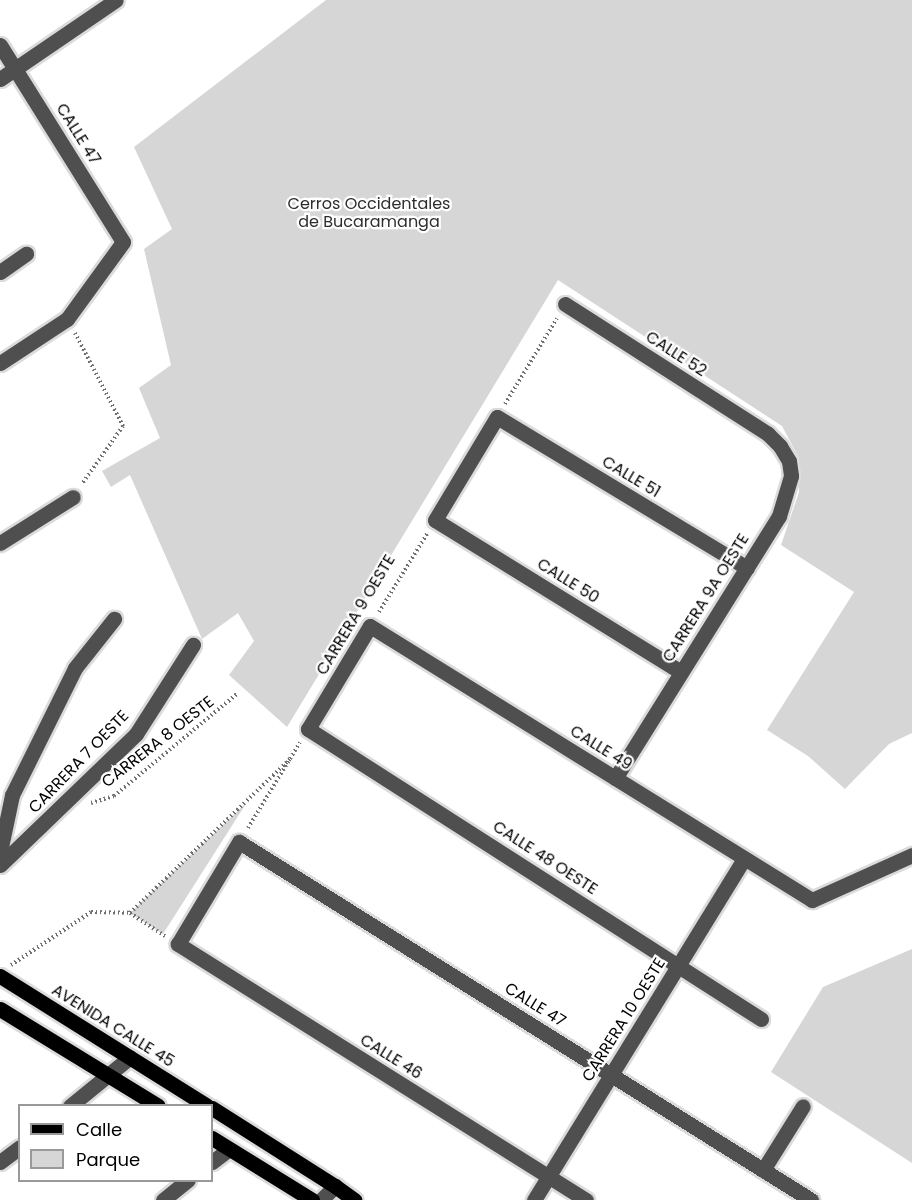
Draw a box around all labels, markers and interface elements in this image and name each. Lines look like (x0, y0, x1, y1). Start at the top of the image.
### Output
street label: CALLE 47 (52, 100, 104, 168)
park label: Cerros Occidentales de Bucaramanga (288, 194, 450, 232)
street label: CALLE 52 (642, 327, 710, 381)
street label: CALLE 51 (598, 452, 664, 502)
street label: CARRERA 9A OESTE (659, 530, 753, 666)
street label: CARRERA 9 OESTE (312, 551, 400, 679)
street label: CALLE 50 (533, 554, 603, 608)
street label: CARRERA 8 OESTE (98, 692, 218, 792)
street label: CARRERA 7 OESTE (25, 707, 133, 817)
street label: CALLE 49 (566, 721, 636, 775)
street label: CALLE 48 OESTE (489, 817, 601, 899)
street label: CARRERA 10 OESTE (578, 955, 670, 1085)
street label: CALLE 47 (501, 979, 569, 1031)
street label: AVENIDA CALLE 45 (48, 981, 178, 1071)
street label: CALLE 46 (356, 1030, 426, 1084)
legend (18, 1104, 213, 1182)
text: Calle (76, 1117, 122, 1142)
text: Parque (76, 1147, 140, 1172)

